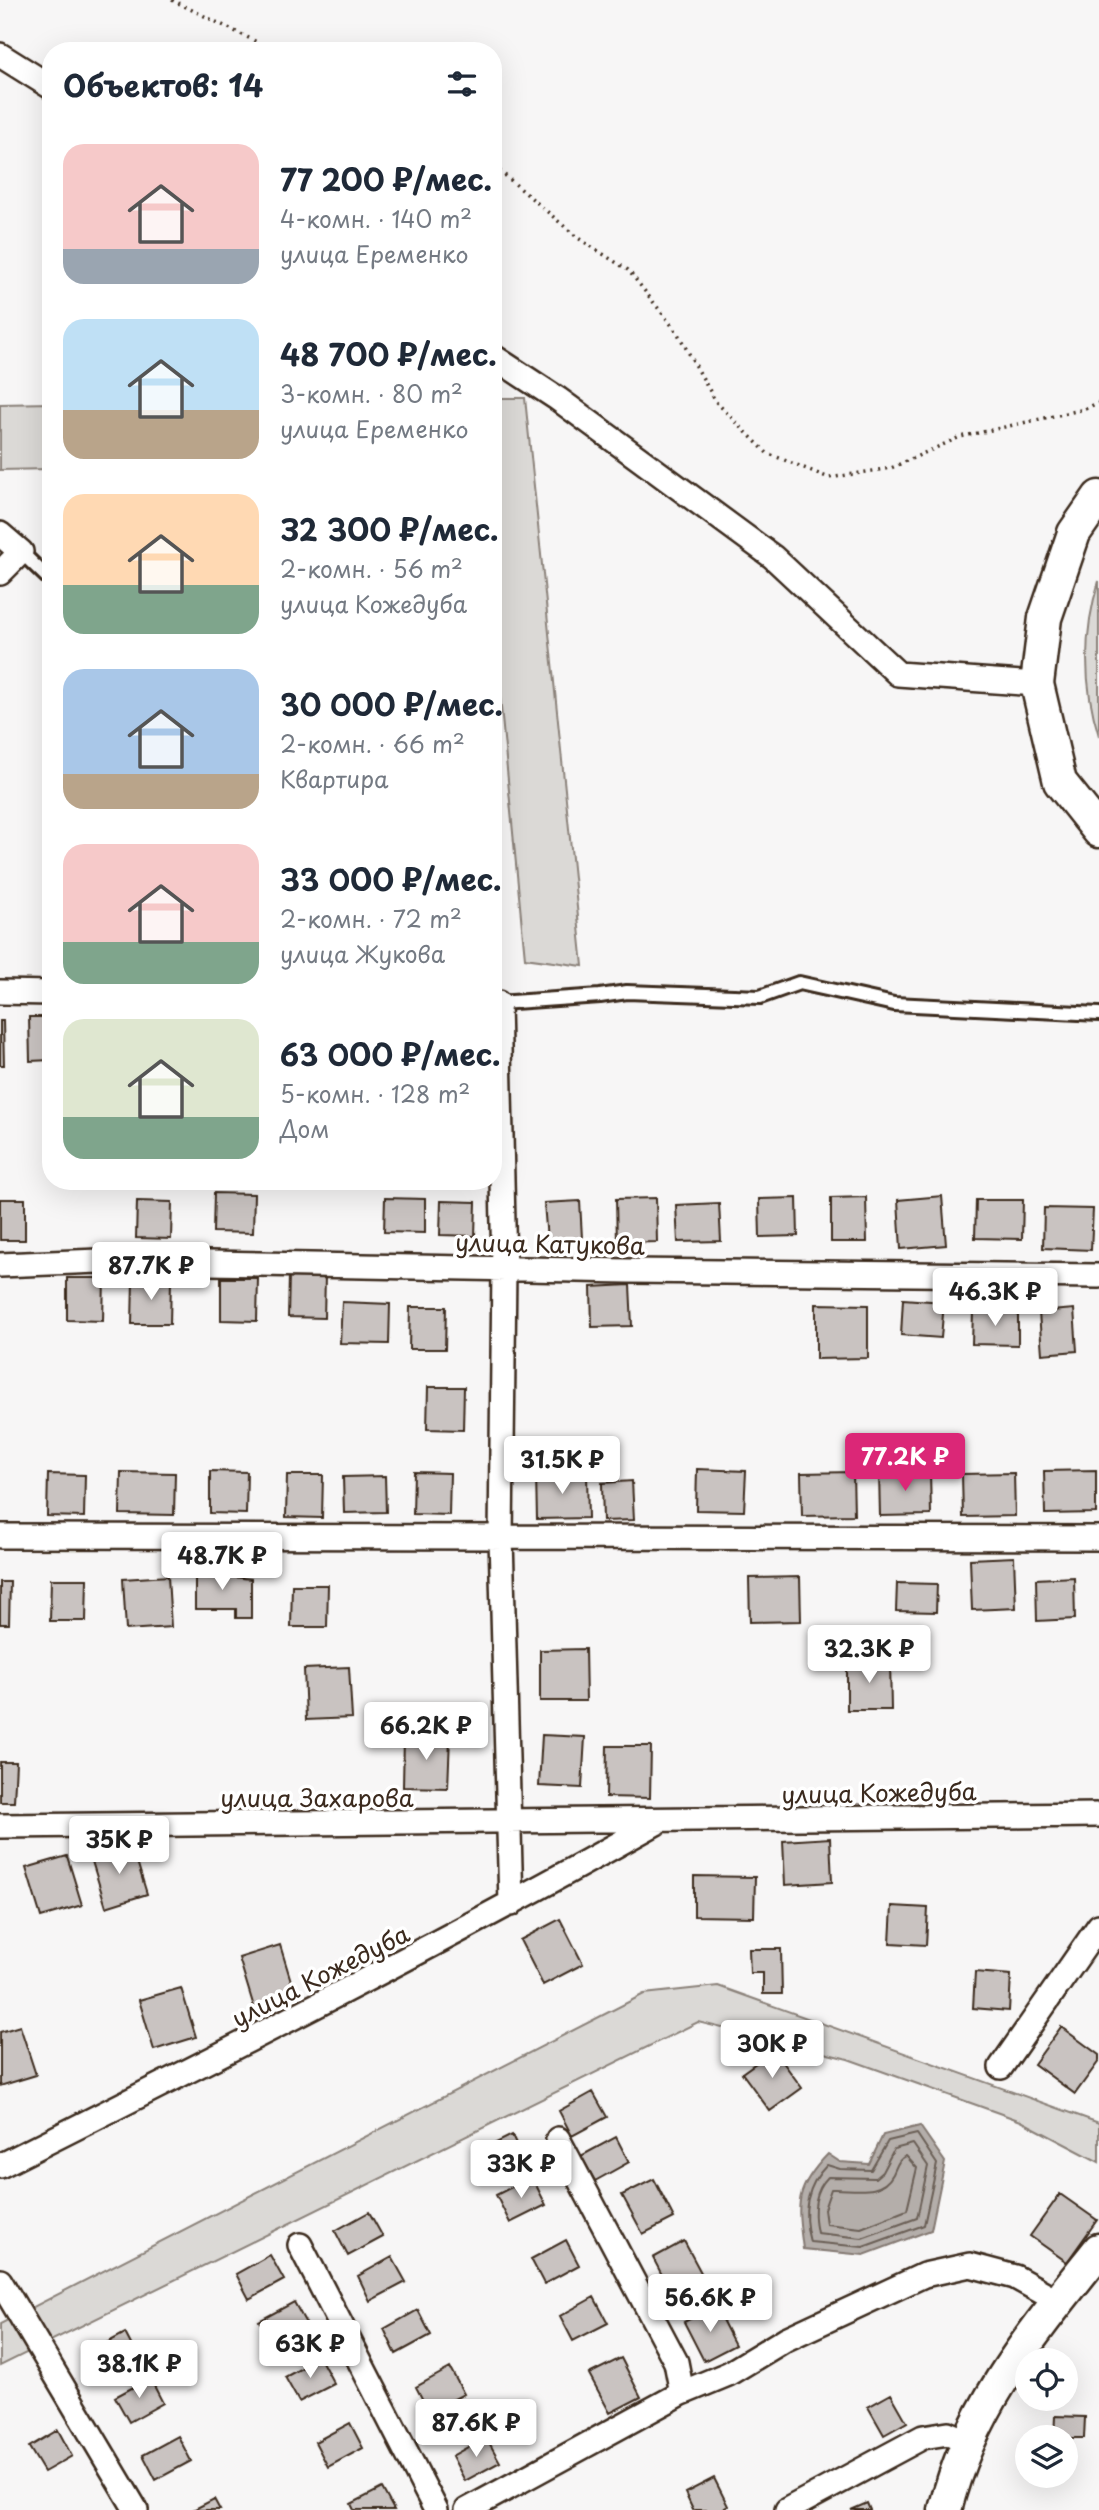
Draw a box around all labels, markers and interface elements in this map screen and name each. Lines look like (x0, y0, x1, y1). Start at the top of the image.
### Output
text: Объектов: 14 (63, 62, 263, 107)
icon: filters (443, 65, 481, 103)
text: 77 200 ₽/мес. (280, 156, 492, 201)
icon: home (119, 172, 203, 256)
text: 4-комн. · 140 m² (280, 201, 472, 236)
text: улица Еременко (280, 236, 468, 271)
text: 48 700 ₽/мес. (280, 331, 497, 376)
icon: home (119, 347, 203, 431)
text: 3-комн. · 80 m² (280, 376, 463, 411)
text: улица Еременко (280, 411, 468, 446)
text: 32 300 ₽/мес. (280, 506, 499, 551)
icon: home (119, 522, 203, 606)
text: 2-комн. · 56 m² (280, 551, 463, 586)
text: улица Кожедуба (280, 586, 467, 621)
text: 30 000 ₽/мес. (280, 681, 503, 726)
icon: home (119, 697, 203, 781)
text: 2-комн. · 66 m² (280, 726, 465, 761)
text: Квартира (280, 761, 388, 796)
text: 33 000 ₽/мес. (280, 856, 502, 901)
icon: home (119, 872, 203, 956)
text: 2-комн. · 72 m² (280, 901, 462, 936)
text: улица Жукова (280, 936, 445, 971)
text: 63 000 ₽/мес. (280, 1031, 501, 1076)
icon: home (119, 1047, 203, 1131)
text: 5-комн. · 128 m² (280, 1076, 470, 1111)
text: Дом (280, 1111, 329, 1146)
street label: улица Катукова (455, 1223, 645, 1263)
pin: 87.7K ₽ (86, 1242, 216, 1302)
text: 87.7K ₽ (108, 1247, 194, 1282)
pin: 46.3K ₽ (930, 1268, 1060, 1328)
text: 46.3K ₽ (949, 1273, 1041, 1308)
pin: 77.2K ₽ (840, 1434, 970, 1493)
pin: 31.5K ₽ (497, 1436, 627, 1496)
text: 77.2K ₽ (861, 1438, 949, 1473)
text: 31.5K ₽ (520, 1441, 604, 1476)
pin: 48.7K ₽ (157, 1532, 287, 1592)
text: 48.7K ₽ (177, 1537, 267, 1572)
pin: 32.3K ₽ (804, 1626, 934, 1685)
text: 32.3K ₽ (824, 1630, 914, 1665)
pin: 66.2K ₽ (361, 1702, 491, 1762)
text: 66.2K ₽ (380, 1707, 472, 1742)
street label: улица Кожедуба (781, 1772, 977, 1812)
street label: улица Захарова (220, 1779, 414, 1815)
pin: 35K ₽ (70, 1816, 168, 1876)
text: 35K ₽ (85, 1821, 153, 1856)
street label: улица Кожедуба (225, 1915, 415, 2035)
pin: 30K ₽ (723, 2021, 821, 2080)
text: 30K ₽ (737, 2025, 807, 2060)
pin: 33K ₽ (472, 2140, 570, 2200)
text: 33K ₽ (487, 2145, 555, 2180)
pin: 56.6K ₽ (645, 2274, 775, 2334)
text: 56.6K ₽ (664, 2279, 756, 2314)
pin: 63K ₽ (261, 2320, 359, 2380)
text: 63K ₽ (275, 2325, 345, 2360)
pin: 38.1K ₽ (74, 2340, 204, 2400)
text: 38.1K ₽ (97, 2345, 181, 2380)
map controls (1015, 2348, 1078, 2488)
button: locate (1015, 2348, 1078, 2411)
pin: 87.6K ₽ (411, 2400, 541, 2459)
text: 87.6K ₽ (431, 2404, 521, 2439)
button: layers (1015, 2425, 1078, 2488)

